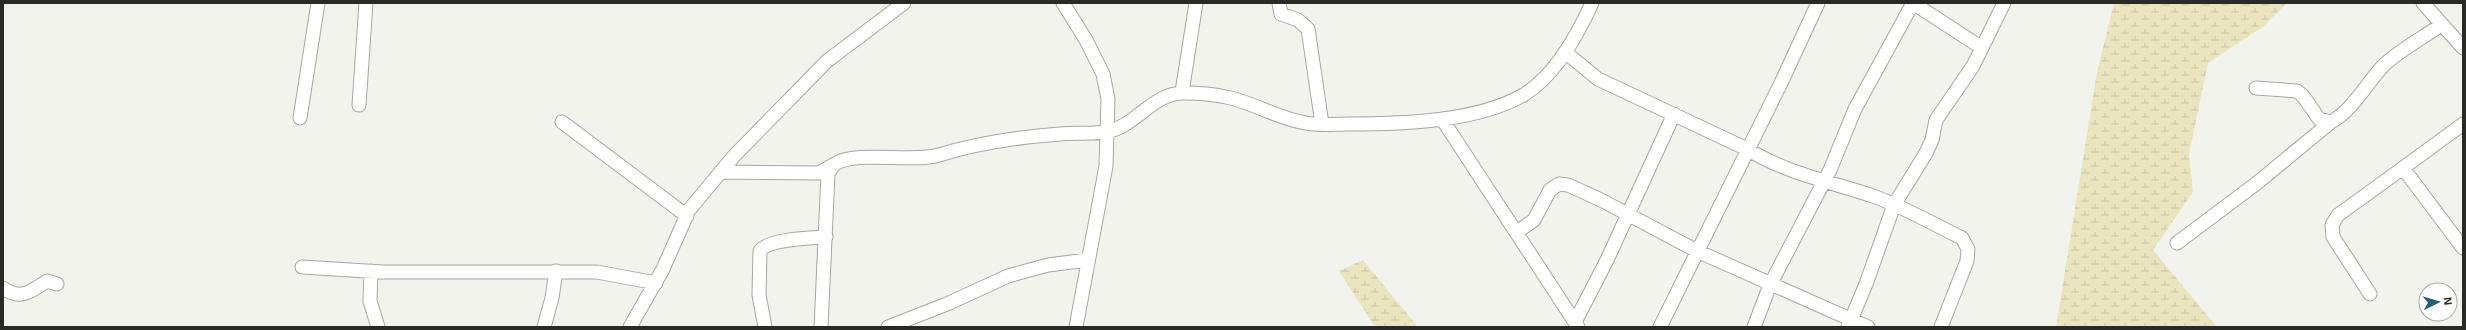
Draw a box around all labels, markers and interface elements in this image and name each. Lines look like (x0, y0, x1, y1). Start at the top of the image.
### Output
north arrow (2418, 282, 2458, 322)
text: N (2442, 297, 2454, 306)

